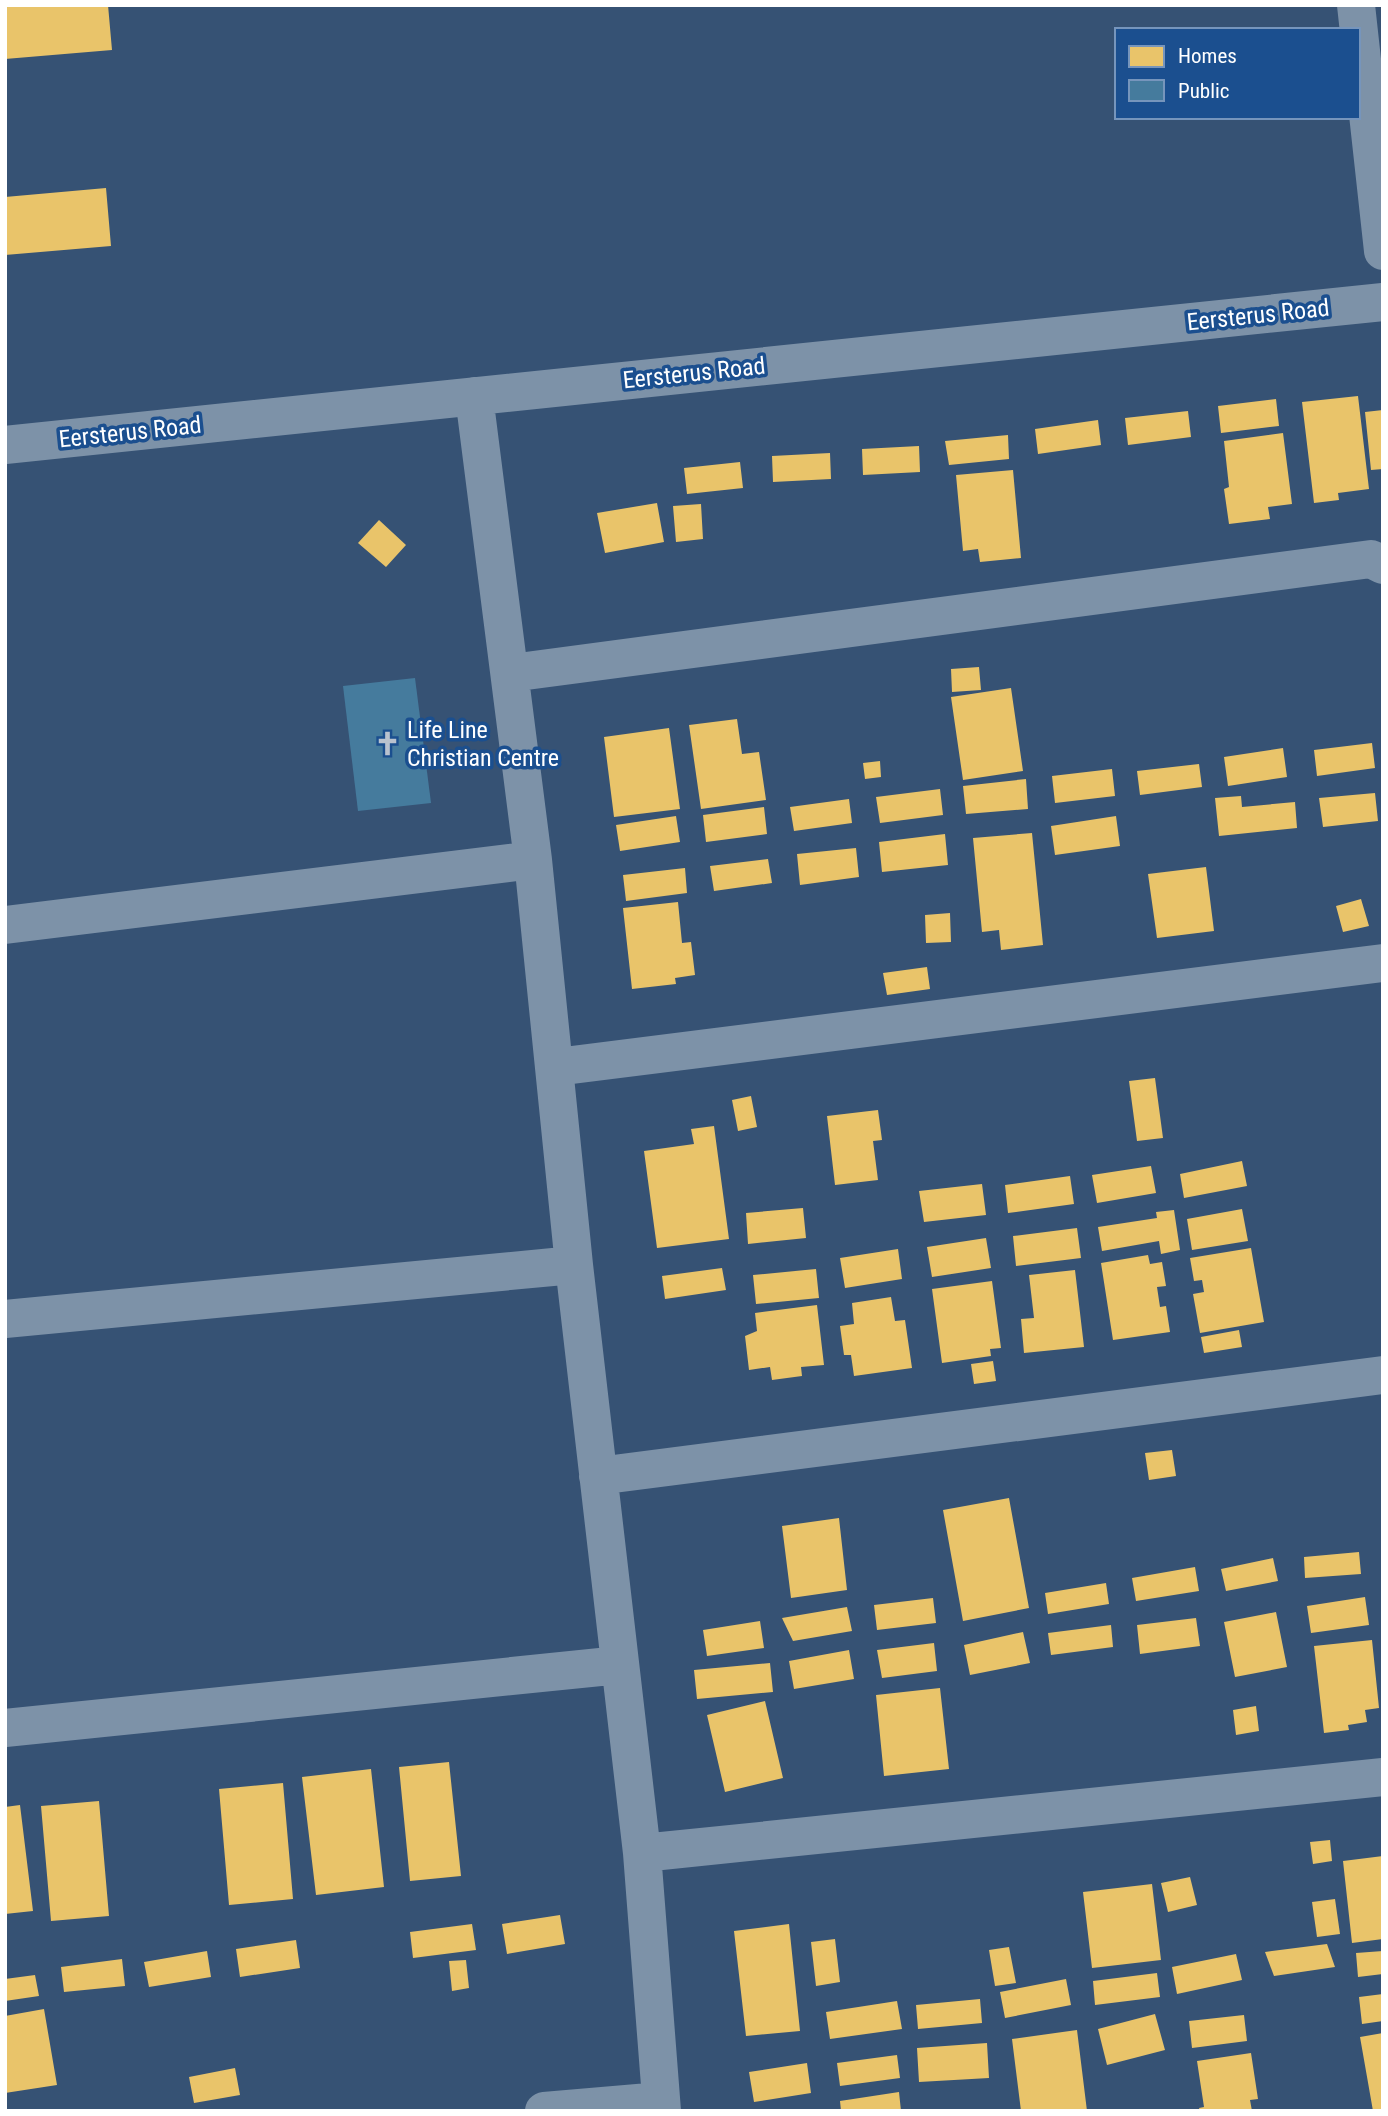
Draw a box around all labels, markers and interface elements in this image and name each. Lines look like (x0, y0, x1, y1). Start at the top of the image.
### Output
legend (1115, 28, 1360, 119)
text: Homes (1178, 44, 1237, 68)
text: Public (1178, 79, 1230, 103)
street label: Eersterus Road (1185, 294, 1331, 336)
street label: Eersterus Road (621, 352, 767, 394)
street label: Eersterus Road (57, 411, 203, 453)
place label: Life Line Christian Centre (407, 716, 559, 772)
church icon: Life Line Christian Centre (373, 730, 401, 758)

